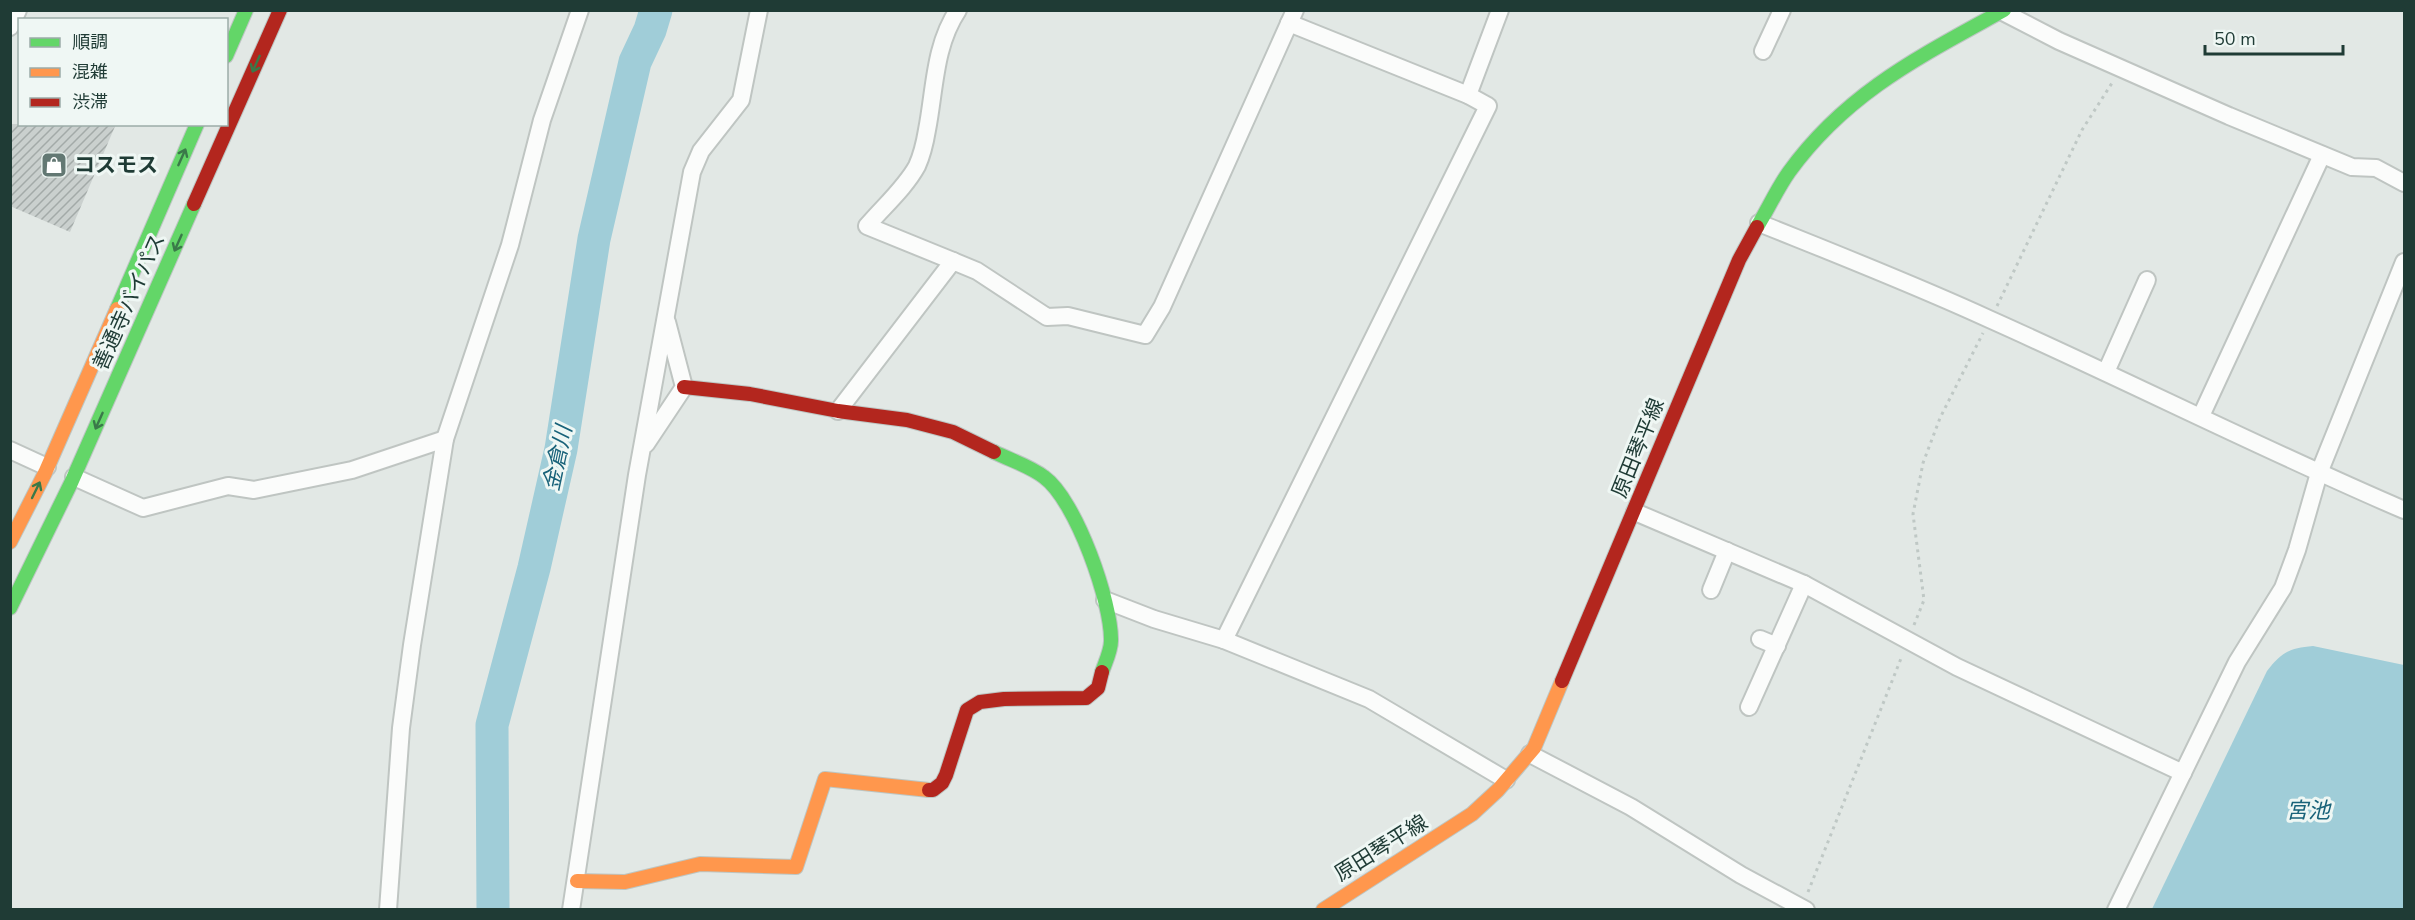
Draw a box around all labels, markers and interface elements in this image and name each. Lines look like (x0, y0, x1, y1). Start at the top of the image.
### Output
legend (18, 18, 228, 126)
scale bar (2205, 18, 2343, 56)
text: 50 m (2214, 27, 2256, 51)
text: 順調 (72, 30, 108, 54)
one-way arrow (250, 54, 261, 73)
text: 混雑 (72, 60, 108, 84)
text: 渋滞 (72, 90, 108, 114)
one-way arrow (177, 149, 188, 167)
shop icon: コスモス (39, 150, 69, 180)
place label: コスモス (74, 151, 158, 179)
street label: 善通寺バイパス (86, 229, 172, 375)
one-way arrow (172, 233, 183, 251)
street label: 原田琴平線 (1605, 394, 1671, 502)
one-way arrow (93, 412, 104, 430)
water label: 金倉川 (536, 421, 580, 494)
one-way arrow (31, 481, 43, 499)
water label: 宮池 (2286, 796, 2332, 826)
street label: 原田琴平線 (1329, 808, 1433, 888)

